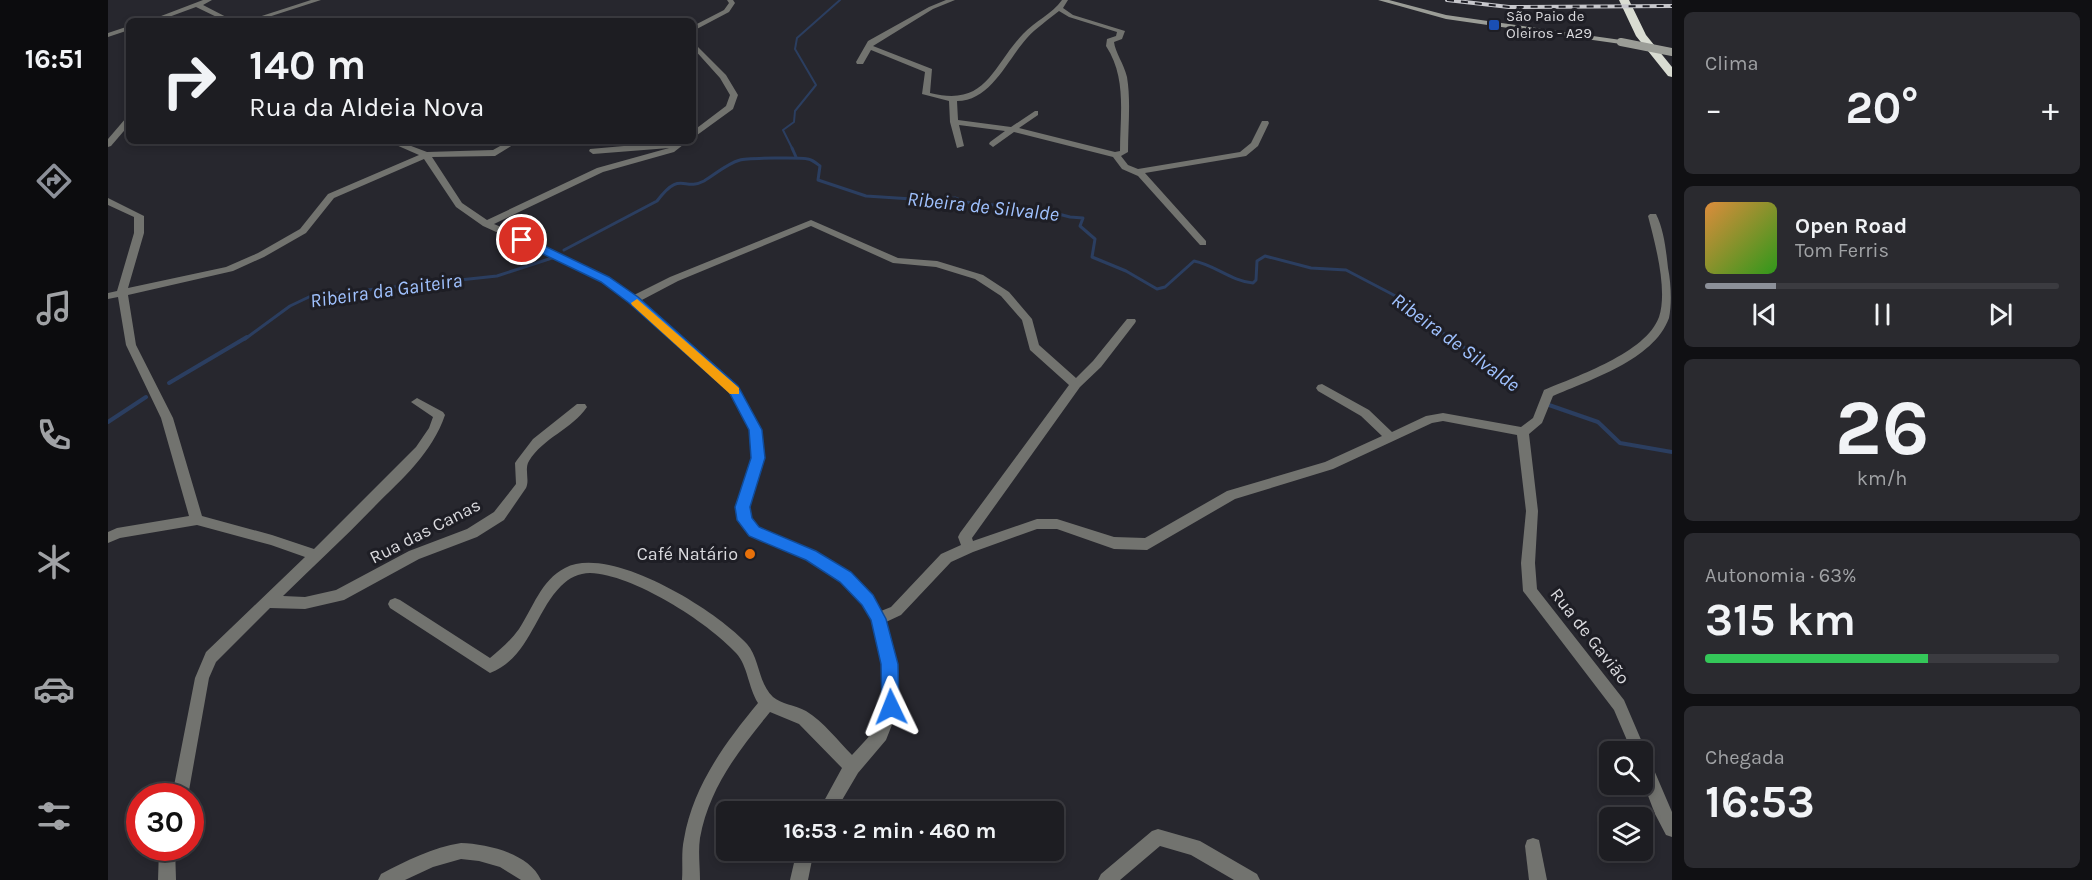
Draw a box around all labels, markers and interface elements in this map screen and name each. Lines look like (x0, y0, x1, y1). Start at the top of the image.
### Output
place label: São Paio de Oleiros - A29 (1506, 7, 1592, 42)
marker: São Paio de Oleiros - A29 (1487, 18, 1501, 32)
text: 140 m (249, 40, 366, 90)
icon: right (150, 42, 228, 120)
text: 16:51 (25, 43, 83, 75)
text: Clima (1705, 52, 1759, 75)
text: 20° (1845, 82, 1919, 134)
text: − (1705, 90, 1722, 128)
text: + (2042, 90, 2059, 128)
text: Rua da Aldeia Nova (249, 91, 484, 123)
icon: directions (33, 160, 75, 202)
water label: Ribeira de Silvalde (906, 187, 1060, 226)
text: Open Road (1795, 213, 1907, 239)
pin (496, 214, 547, 265)
icon: arrive (505, 223, 538, 256)
text: Tom Ferris (1795, 239, 1889, 262)
water label: Ribeira da Gaiteira (309, 268, 464, 313)
icon: music (33, 287, 75, 329)
water label: Ribeira de Silvalde (1387, 288, 1524, 397)
icon: previous (1748, 298, 1781, 331)
icon: pause (1866, 298, 1899, 331)
icon: next (1984, 298, 2017, 331)
text: 26 (1835, 382, 1929, 474)
icon: phone (33, 414, 75, 456)
text: km/h (1857, 467, 1907, 490)
street label: Rua das Canas (366, 494, 484, 568)
icon: climate (33, 541, 75, 583)
place label: Café Natário (637, 543, 738, 565)
marker: Café Natário (743, 547, 757, 561)
text: Autonomia · 63% (1705, 564, 1857, 587)
street label: Rua de Gavião (1546, 584, 1634, 688)
text: 315 km (1705, 594, 1856, 646)
icon: car (33, 668, 75, 710)
position arrow (859, 675, 923, 739)
map controls (1599, 741, 1653, 861)
button: search (1599, 741, 1653, 795)
text: Chegada (1705, 746, 1785, 769)
text: 16:53 (1705, 776, 1815, 828)
speed limit sign: 30 (126, 783, 204, 861)
icon: filters (33, 795, 75, 837)
button: layers (1599, 807, 1653, 861)
text: 16:53 · 2 min · 460 m (784, 818, 996, 844)

